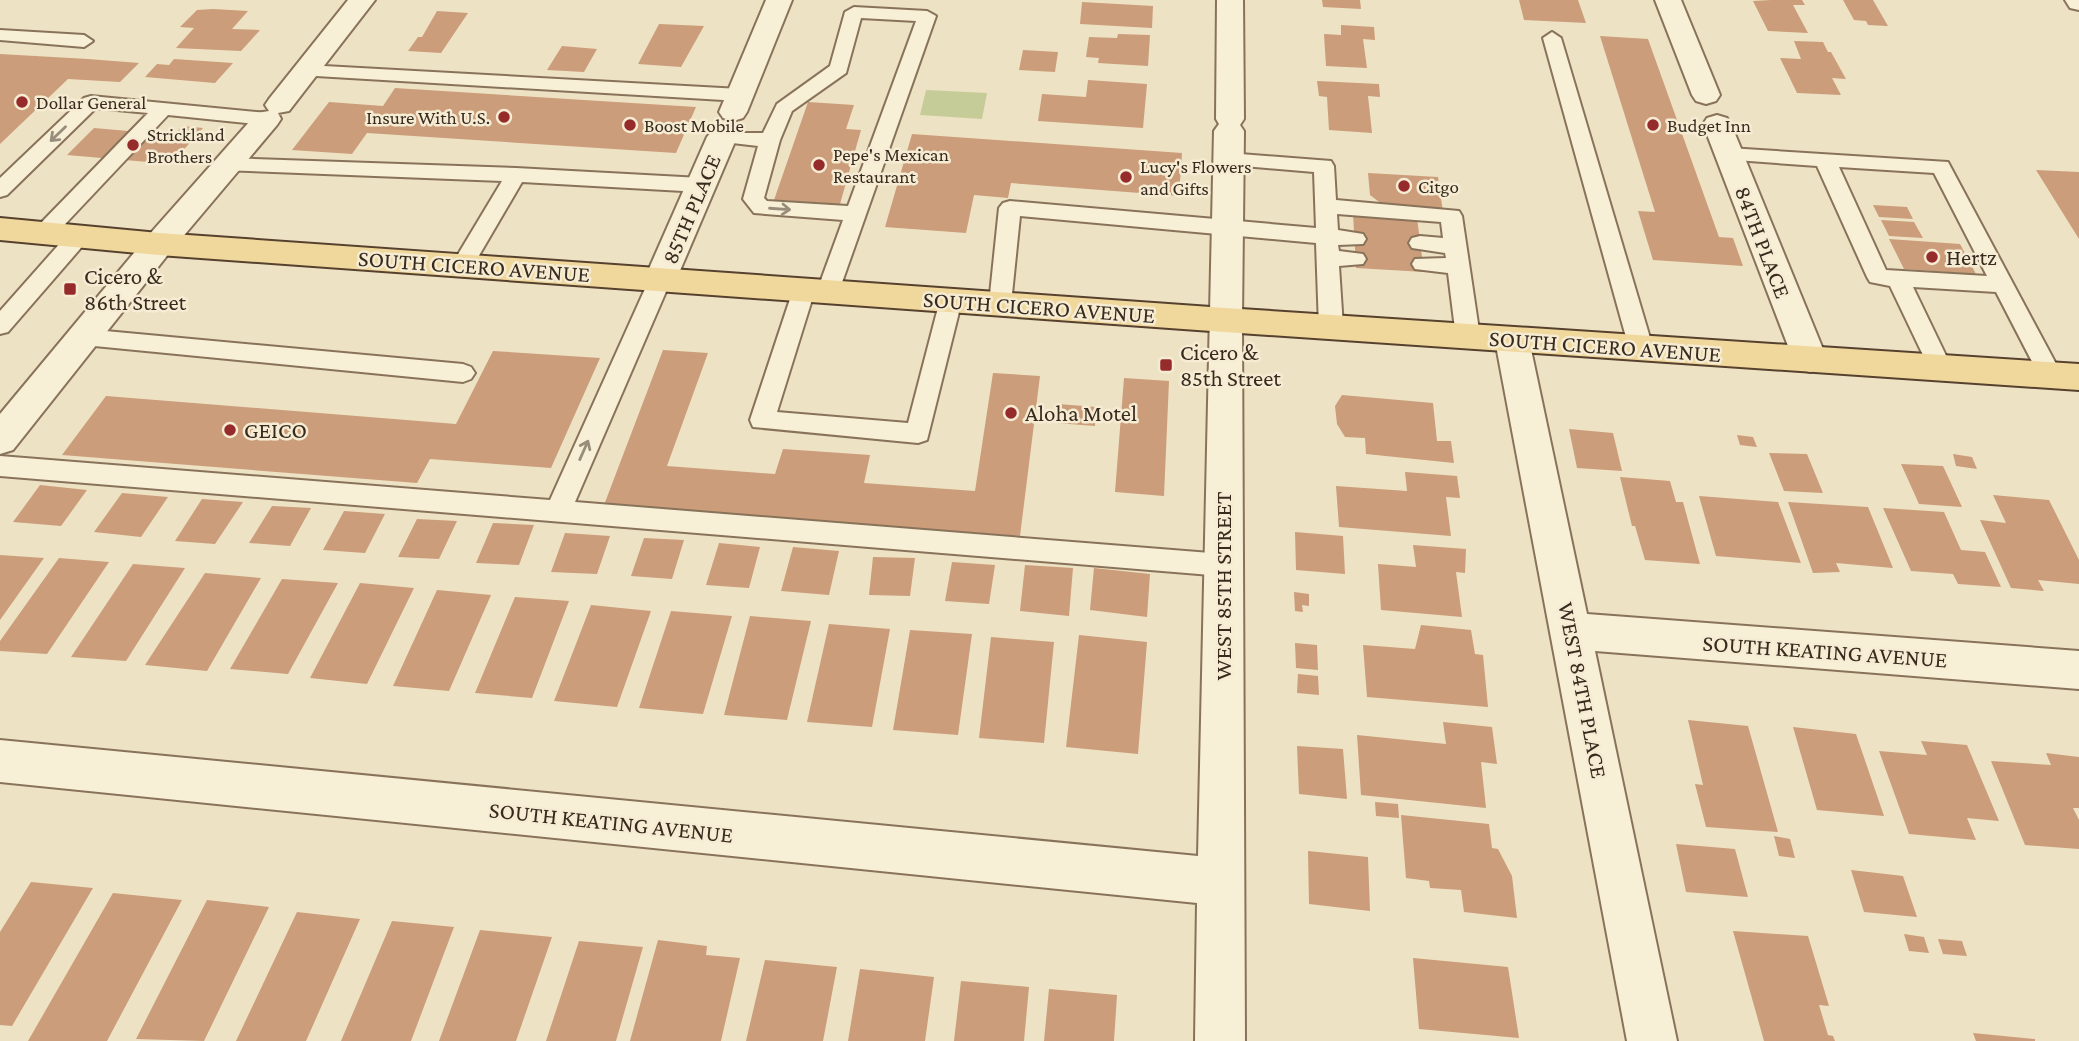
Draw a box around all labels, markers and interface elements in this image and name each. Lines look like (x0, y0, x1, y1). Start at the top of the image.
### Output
place label: Dollar General (36, 92, 146, 113)
marker: Dollar General (14, 94, 30, 110)
place label: Insure With U.S. (366, 107, 490, 128)
marker: Insure With U.S. (496, 109, 512, 125)
place label: Boost Mobile (644, 115, 744, 136)
place label: Budget Inn (1667, 115, 1751, 136)
marker: Boost Mobile (622, 117, 638, 133)
marker: Budget Inn (1645, 117, 1661, 133)
place label: Strickland Brothers (147, 124, 225, 167)
one-way arrow (50, 125, 67, 142)
marker: Strickland Brothers (125, 137, 141, 153)
place label: Pepe's Mexican Restaurant (833, 144, 949, 187)
street label: 85TH PLACE (656, 150, 726, 268)
place label: Lucy's Flowers and Gifts (1140, 156, 1251, 199)
marker: Pepe's Mexican Restaurant (811, 157, 827, 173)
marker: Lucy's Flowers and Gifts (1118, 169, 1134, 185)
place label: Citgo (1418, 176, 1459, 197)
marker: Citgo (1396, 178, 1412, 194)
street label: 84TH PLACE (1730, 182, 1796, 302)
one-way arrow (768, 203, 790, 216)
place label: Hertz (1946, 244, 1997, 270)
street label: SOUTH CICERO AVENUE (357, 245, 591, 287)
marker: Hertz (1924, 249, 1940, 265)
place label: Cicero & 86th Street (84, 263, 186, 315)
marker: Cicero & 86th Street (62, 281, 78, 297)
street label: SOUTH CICERO AVENUE (922, 286, 1156, 328)
street label: SOUTH CICERO AVENUE (1488, 325, 1722, 367)
place label: Cicero & 85th Street (1180, 339, 1281, 391)
marker: Cicero & 85th Street (1158, 357, 1174, 373)
place label: Aloha Motel (1025, 400, 1137, 426)
marker: Aloha Motel (1003, 405, 1019, 421)
place label: GEICO (244, 417, 307, 443)
marker: GEICO (222, 422, 238, 438)
one-way arrow (578, 440, 591, 461)
street label: WEST 85TH STREET (1210, 491, 1236, 681)
street label: WEST 84TH PLACE (1553, 600, 1613, 780)
street label: SOUTH KEATING AVENUE (1702, 629, 1948, 673)
street label: SOUTH KEATING AVENUE (488, 796, 734, 848)

